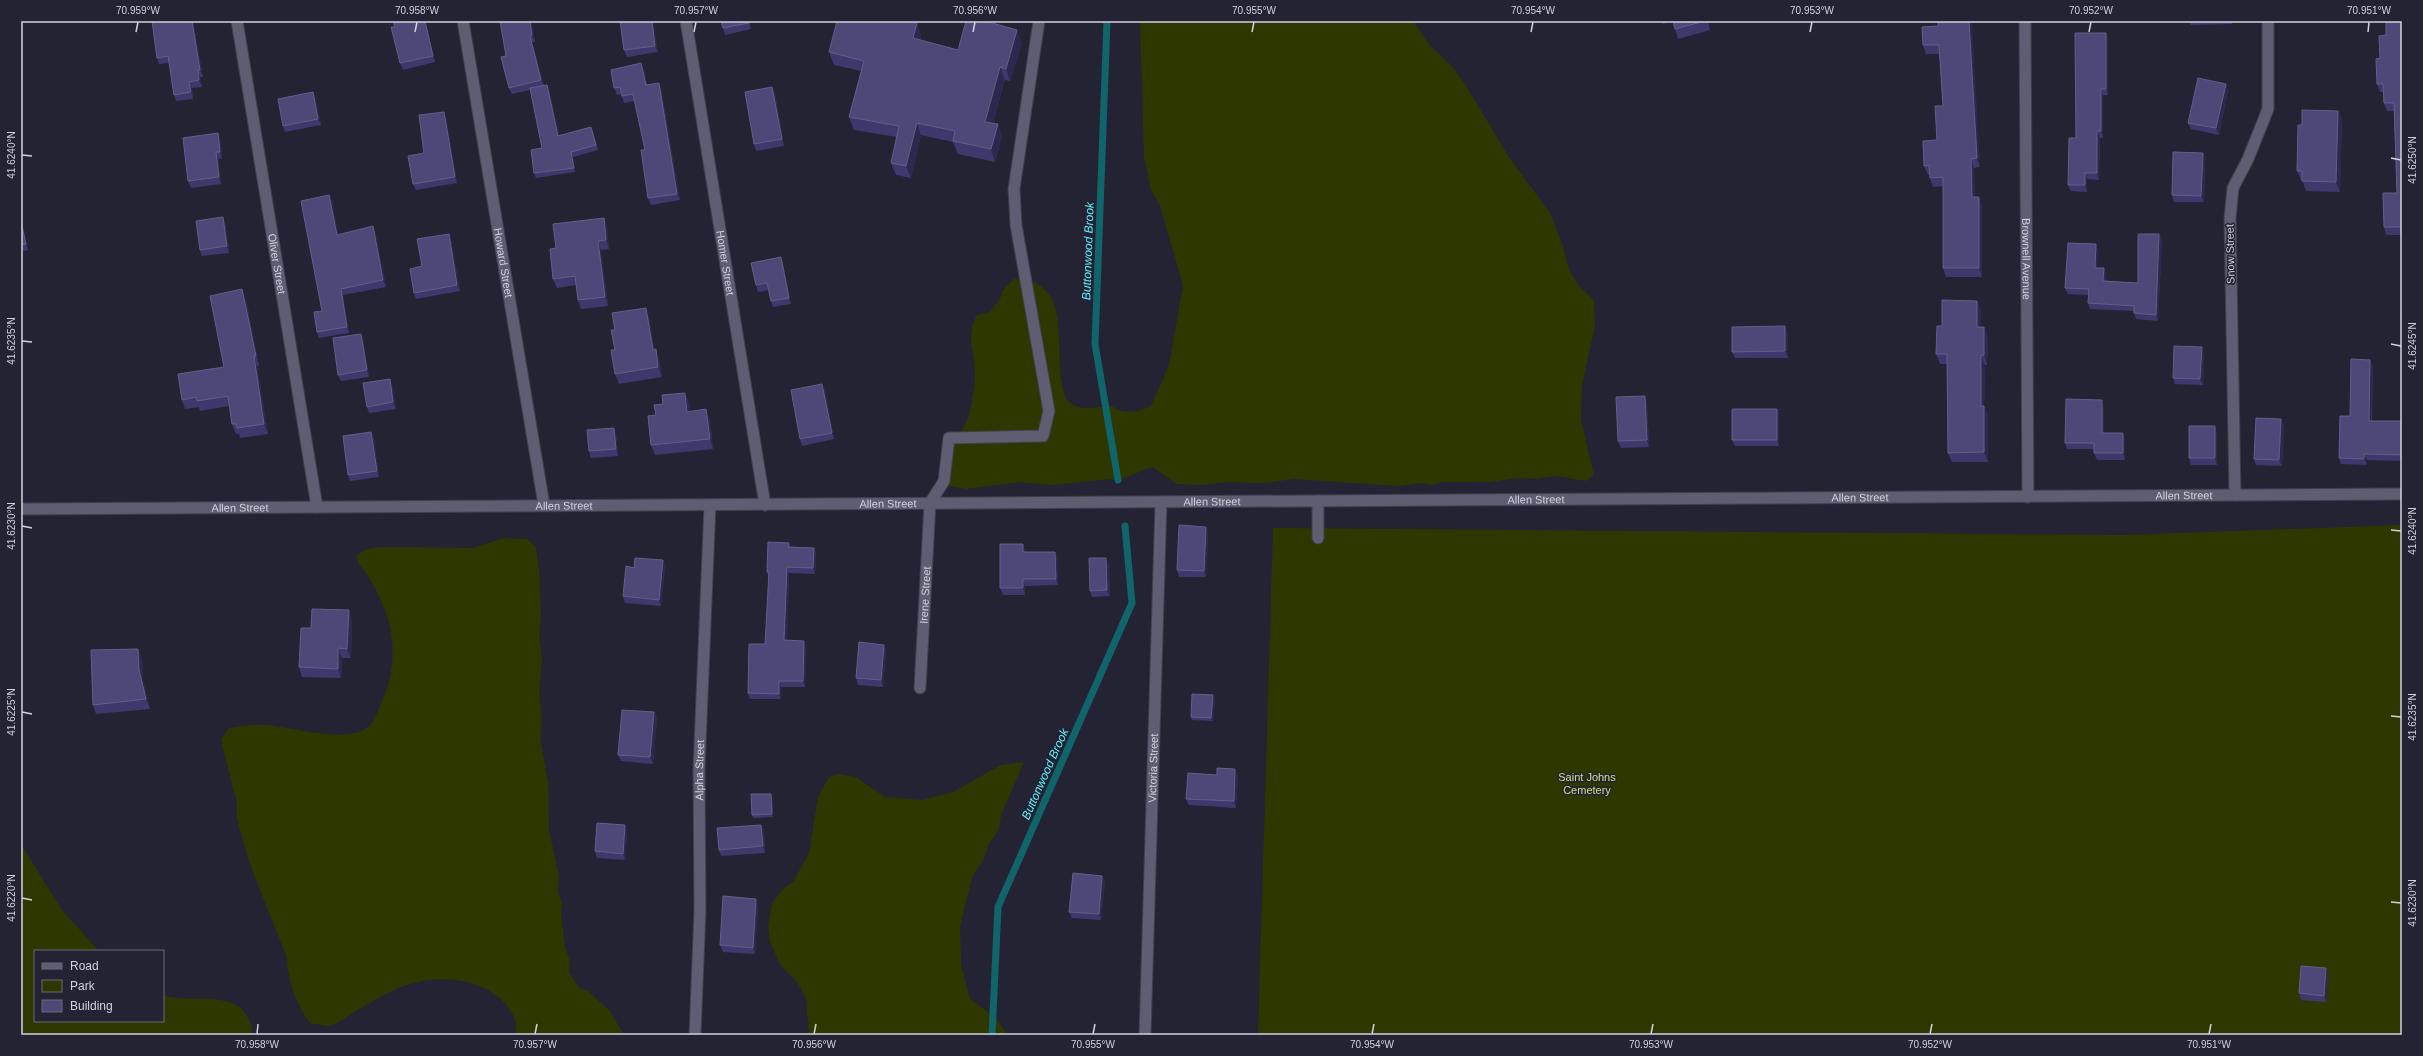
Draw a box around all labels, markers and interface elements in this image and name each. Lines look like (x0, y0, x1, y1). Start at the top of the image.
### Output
text: 70.959°W (116, 5, 161, 16)
text: 70.958°W (395, 5, 440, 16)
text: 70.957°W (674, 5, 719, 16)
text: 70.956°W (953, 5, 998, 16)
text: 70.955°W (1232, 5, 1277, 16)
text: 70.954°W (1511, 5, 1556, 16)
text: 70.953°W (1790, 5, 1835, 16)
text: 70.952°W (2069, 5, 2114, 16)
text: 70.951°W (2347, 5, 2392, 16)
text: 41.6240°N (6, 131, 17, 179)
text: 41.6250°N (2407, 136, 2418, 184)
water label: Buttonwood Brook (1079, 201, 1097, 300)
street label: Brownell Avenue (2020, 218, 2033, 300)
street label: Snow Street (2223, 224, 2237, 284)
street label: Howard Street (492, 227, 515, 298)
street label: Homer Street (714, 230, 737, 296)
street label: Oliver Street (266, 233, 288, 295)
text: 41.6235°N (6, 317, 17, 365)
text: 41.6245°N (2407, 322, 2418, 370)
street label: Allen Street (2155, 489, 2212, 502)
street label: Allen Street (1831, 491, 1888, 504)
street label: Allen Street (1507, 493, 1564, 506)
street label: Allen Street (1183, 495, 1240, 508)
street label: Allen Street (859, 497, 916, 510)
street label: Allen Street (535, 499, 593, 512)
street label: Allen Street (211, 501, 269, 514)
text: 41.6230°N (6, 502, 17, 550)
text: 41.6240°N (2407, 507, 2418, 555)
street label: Irene Street (917, 566, 933, 624)
text: 41.6225°N (6, 688, 17, 736)
text: 41.6235°N (2407, 693, 2418, 741)
water label: Buttonwood Brook (1019, 725, 1072, 822)
street label: Victoria Street (1146, 733, 1160, 803)
street label: Alpha Street (693, 740, 706, 800)
park label: Saint Johns Cemetery (1558, 771, 1616, 796)
text: 41.6220°N (6, 874, 17, 922)
text: 41.6230°N (2407, 879, 2418, 927)
legend (34, 950, 164, 1022)
text: Road (70, 959, 99, 973)
text: Park (70, 979, 96, 993)
text: Building (70, 999, 113, 1013)
text: 70.958°W (235, 1039, 280, 1050)
text: 70.957°W (513, 1039, 558, 1050)
text: 70.956°W (792, 1039, 837, 1050)
text: 70.955°W (1071, 1039, 1116, 1050)
text: 70.954°W (1350, 1039, 1395, 1050)
text: 70.953°W (1629, 1039, 1674, 1050)
text: 70.952°W (1908, 1039, 1953, 1050)
text: 70.951°W (2187, 1039, 2232, 1050)

